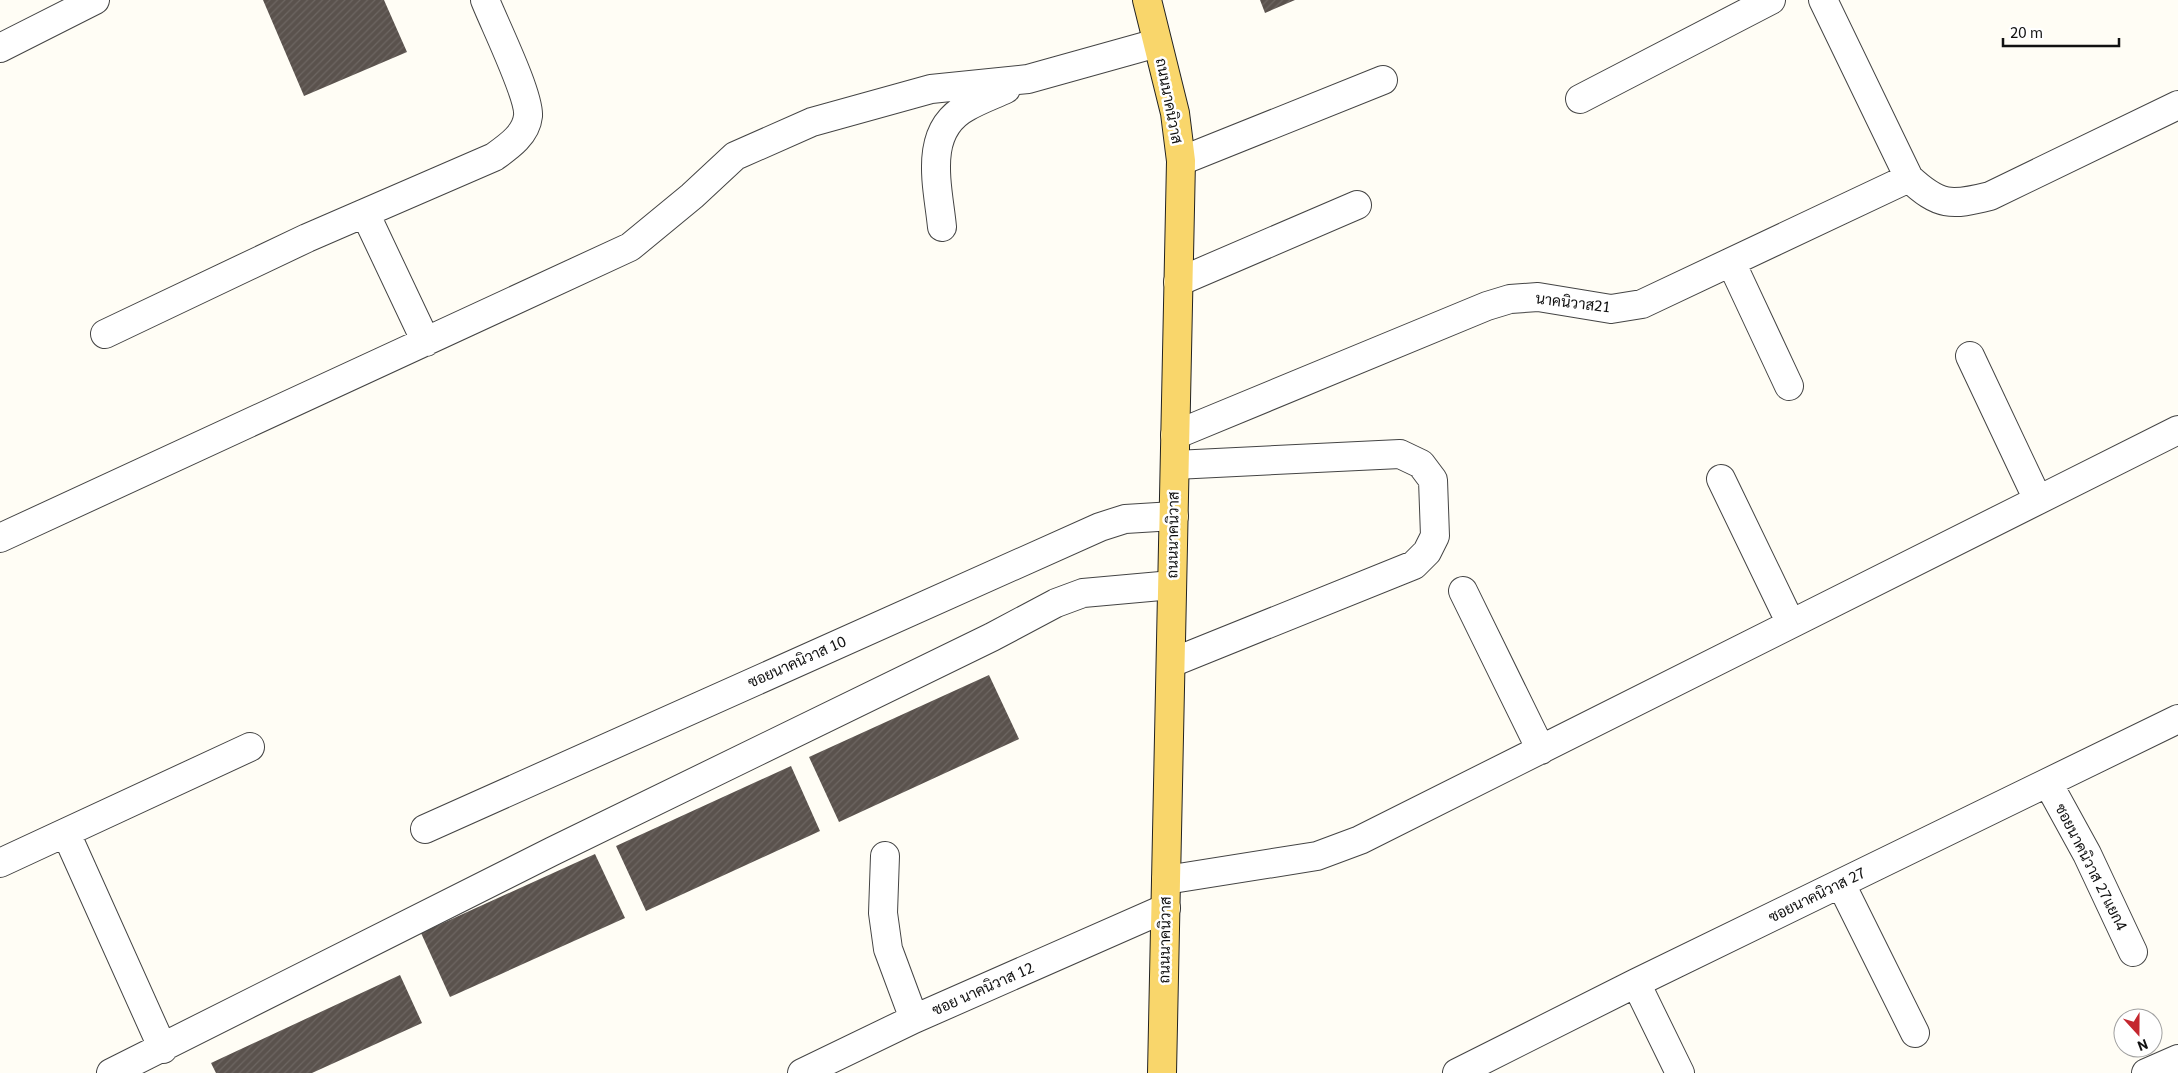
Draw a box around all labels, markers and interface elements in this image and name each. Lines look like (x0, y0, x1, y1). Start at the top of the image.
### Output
scale bar (2003, 15, 2119, 47)
text: 20 m (2010, 22, 2043, 41)
street label: ถนนนาคนิวาส (1153, 56, 1188, 145)
street label: นาคนิวาส21 (1535, 287, 1612, 316)
street label: ถนนนาคนิวาส (1161, 491, 1182, 579)
street label: ซอยนาคนิวาส 10 (744, 630, 849, 691)
street label: ซอยนาคนิวาส 27แยก4 (2052, 800, 2133, 933)
street label: ซอยนาคนิวาส 27 (1765, 862, 1868, 925)
street label: ถนนนาคนิวาส (1153, 896, 1174, 984)
street label: ซอย นาคนิวาส 12 (929, 957, 1036, 1019)
north arrow (2113, 1008, 2163, 1058)
text: N (2135, 1036, 2151, 1056)

